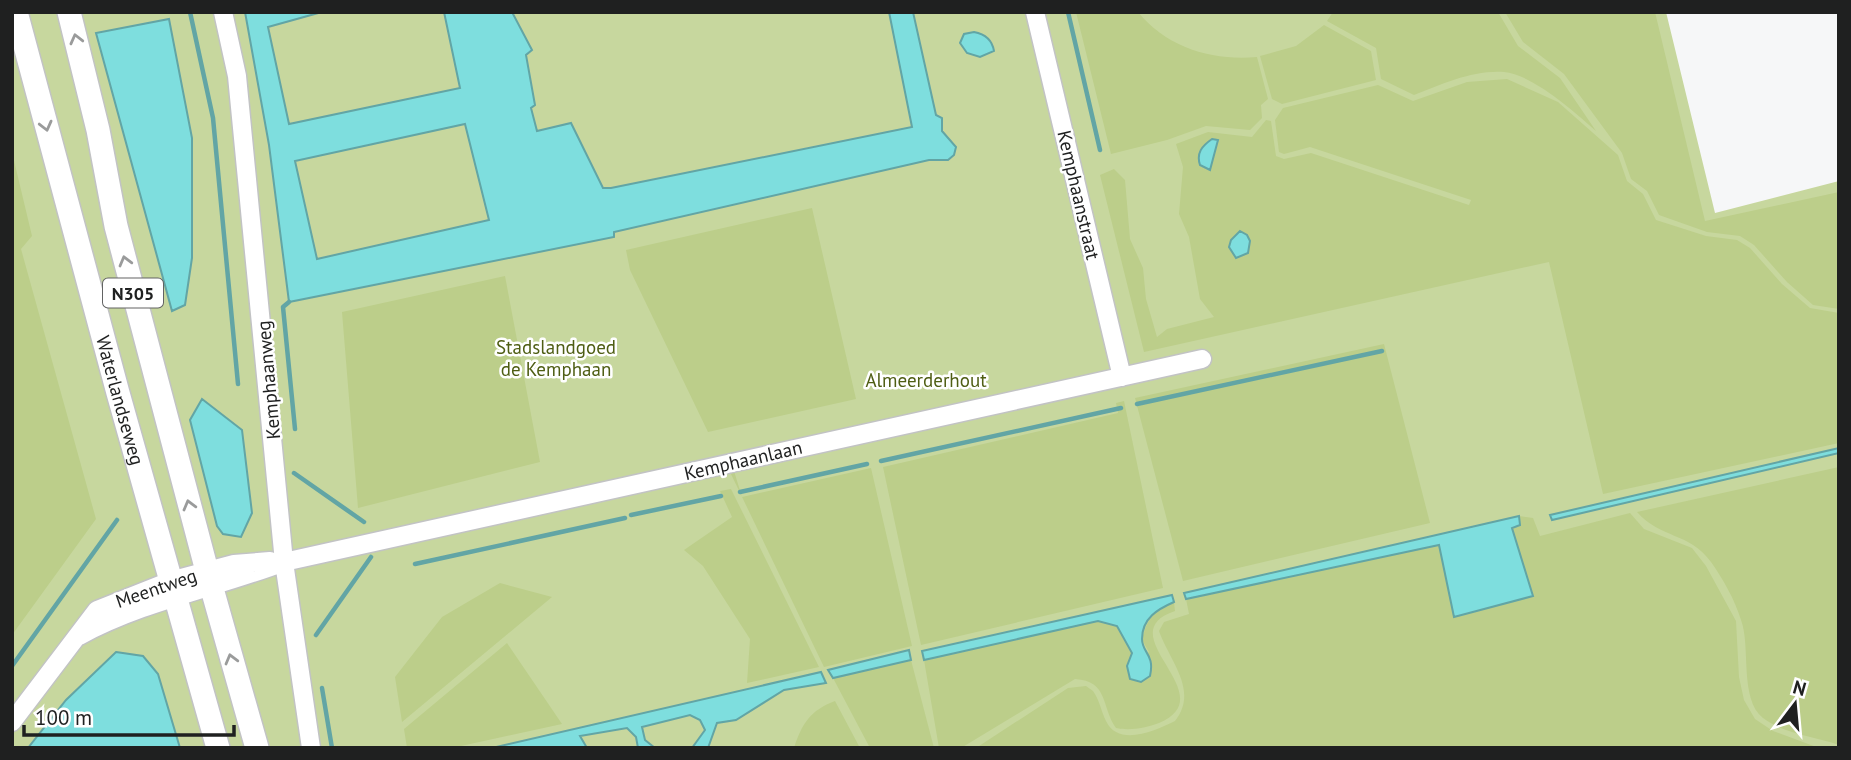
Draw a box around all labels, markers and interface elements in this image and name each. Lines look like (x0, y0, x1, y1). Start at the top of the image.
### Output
one-way arrow (70, 33, 84, 45)
one-way arrow (38, 119, 52, 131)
street label: Kemphaanstraat (1052, 128, 1106, 262)
one-way arrow (119, 255, 133, 267)
road number: N305 (103, 278, 163, 307)
street label: Kemphaanweg (251, 320, 285, 440)
street label: Waterlandseweg (91, 333, 150, 468)
park label: Stadslandgoed de Kemphaan (496, 335, 616, 381)
park label: Almeerderhout (865, 368, 987, 392)
street label: Kemphaanlaan (682, 435, 804, 485)
one-way arrow (183, 499, 198, 511)
street label: Meentweg (112, 563, 200, 613)
one-way arrow (225, 653, 240, 665)
north arrow (1760, 669, 1830, 739)
text: N (1790, 674, 1809, 701)
scale bar (24, 694, 234, 738)
text: 100 m (35, 704, 92, 731)

